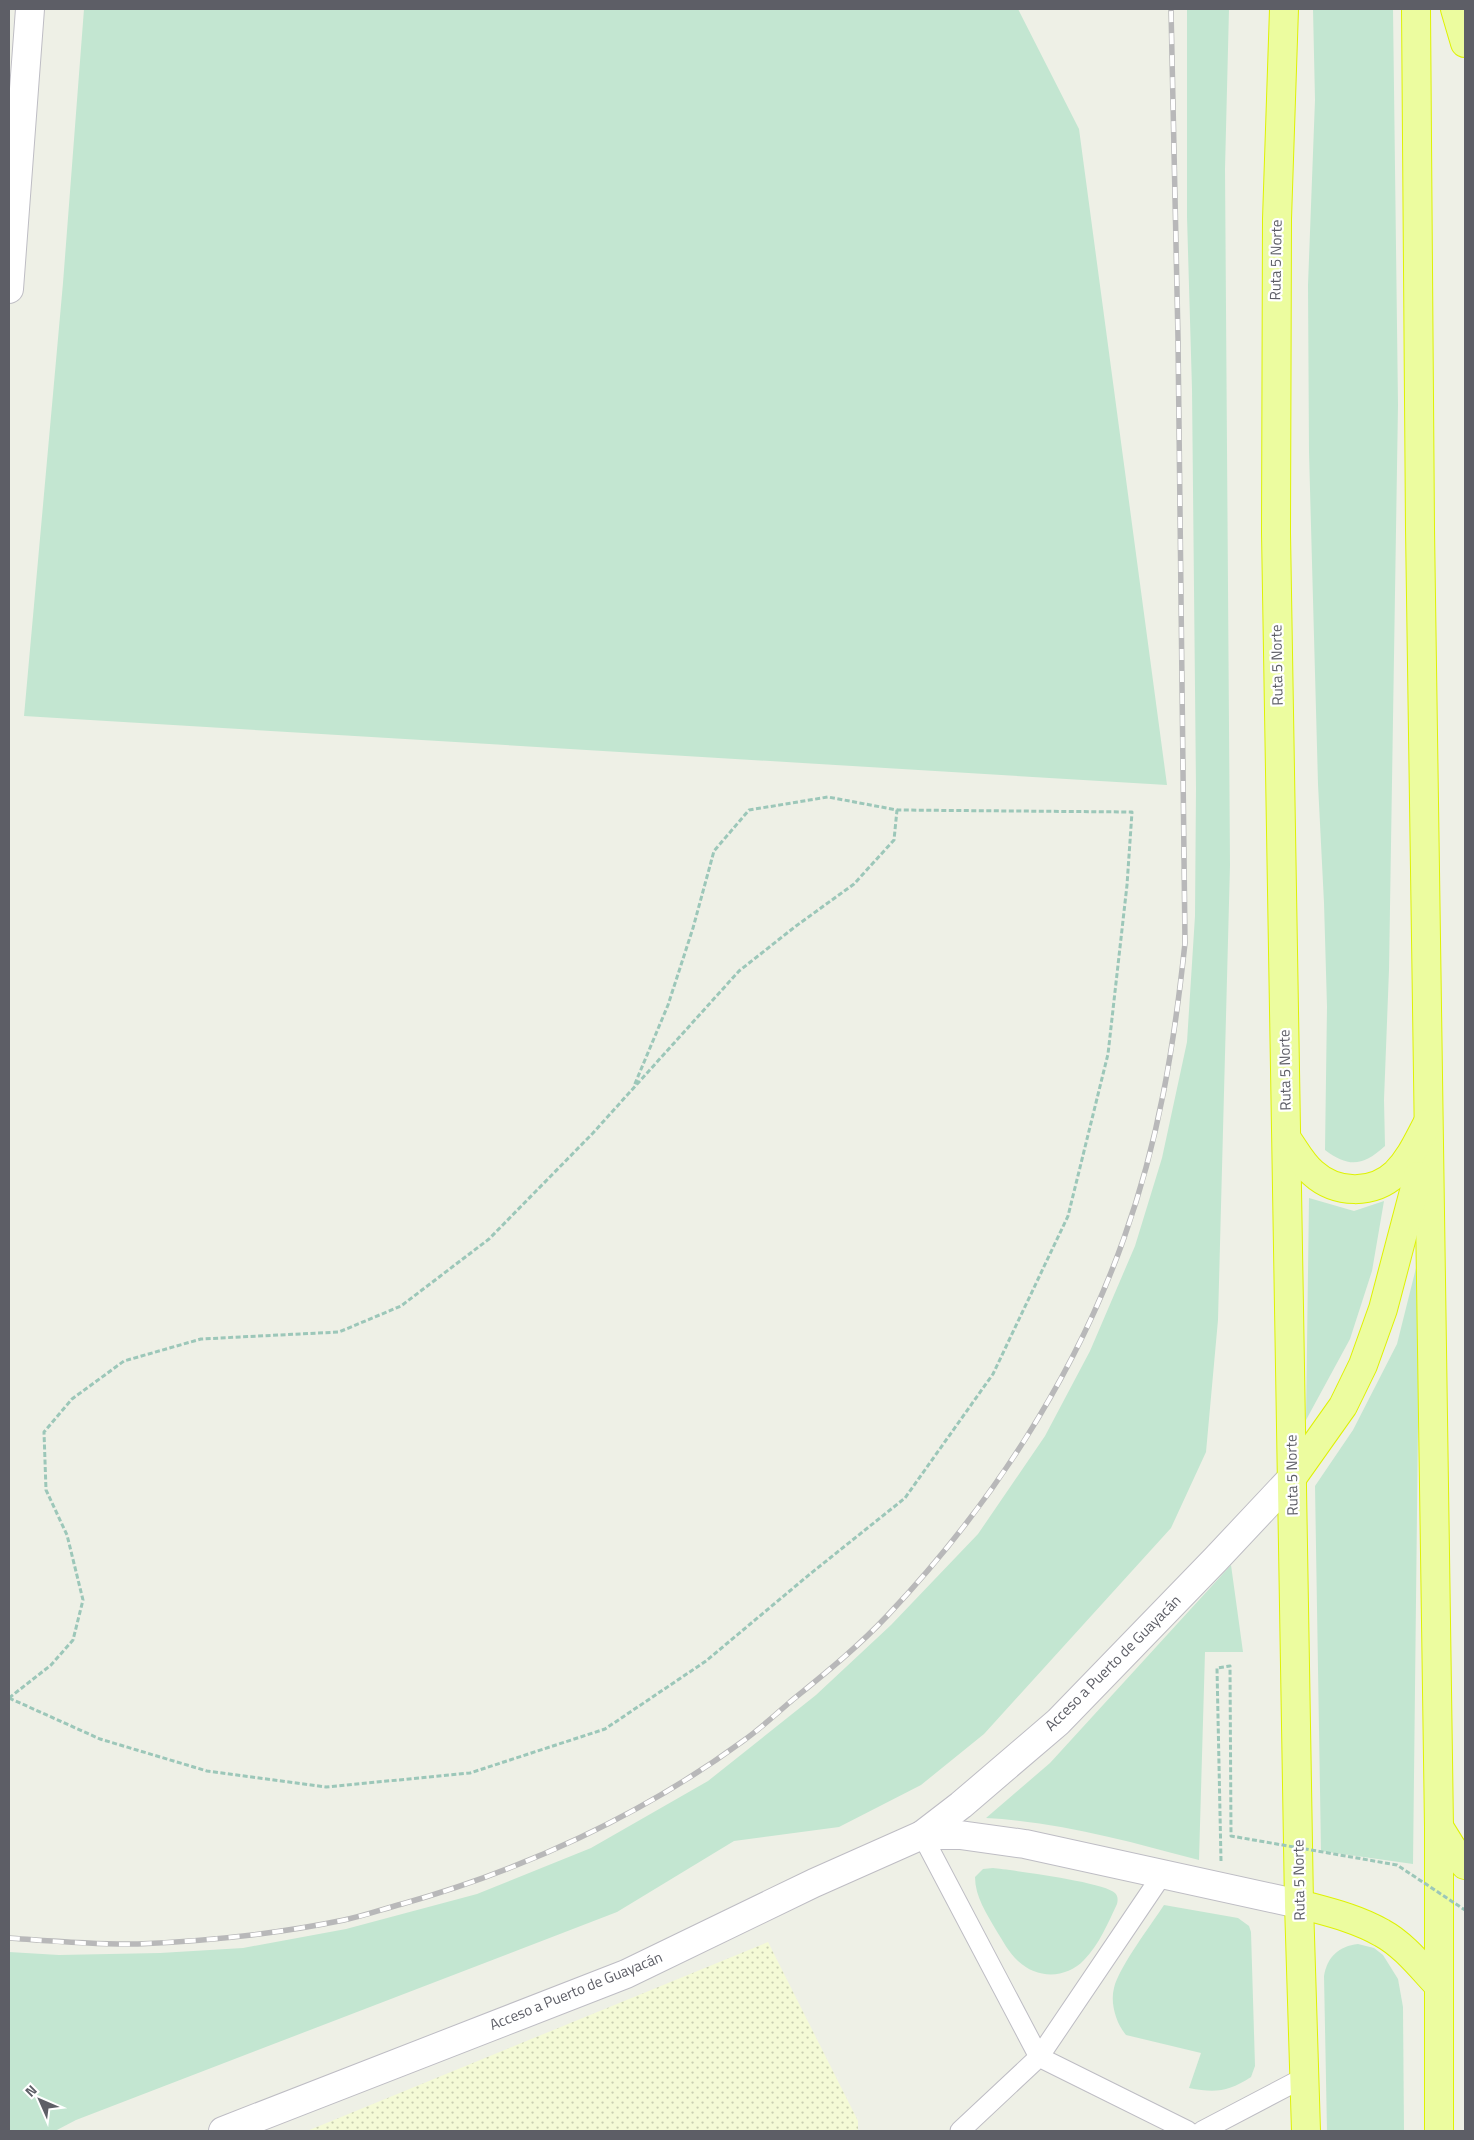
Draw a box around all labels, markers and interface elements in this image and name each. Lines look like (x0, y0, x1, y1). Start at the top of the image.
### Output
street label: Ruta 5 Norte (1263, 219, 1288, 301)
street label: Ruta 5 Norte (1264, 624, 1289, 706)
street label: Ruta 5 Norte (1272, 1029, 1297, 1111)
street label: Ruta 5 Norte (1279, 1434, 1304, 1516)
street label: Acceso a Puerto de Guayacán (1039, 1589, 1186, 1736)
street label: Ruta 5 Norte (1286, 1839, 1311, 1921)
street label: Acceso a Puerto de Guayacán (486, 1945, 666, 2036)
north arrow (15, 2075, 65, 2125)
text: N (20, 2080, 41, 2101)

